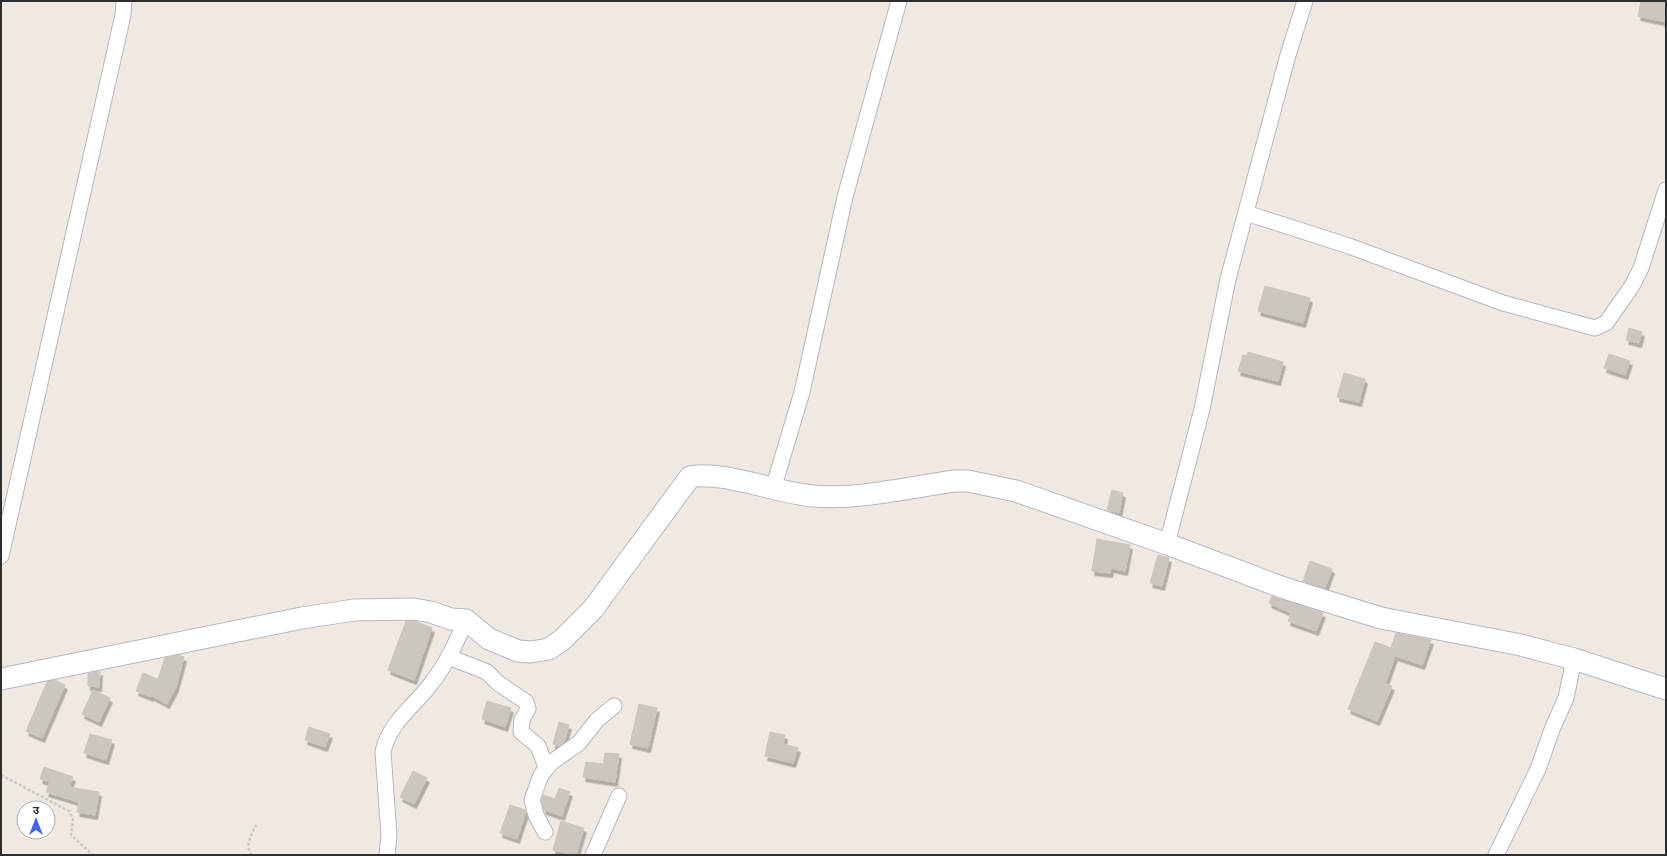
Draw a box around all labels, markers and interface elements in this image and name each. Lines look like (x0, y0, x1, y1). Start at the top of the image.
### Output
north arrow (16, 800, 56, 840)
text: उ (33, 803, 40, 817)

